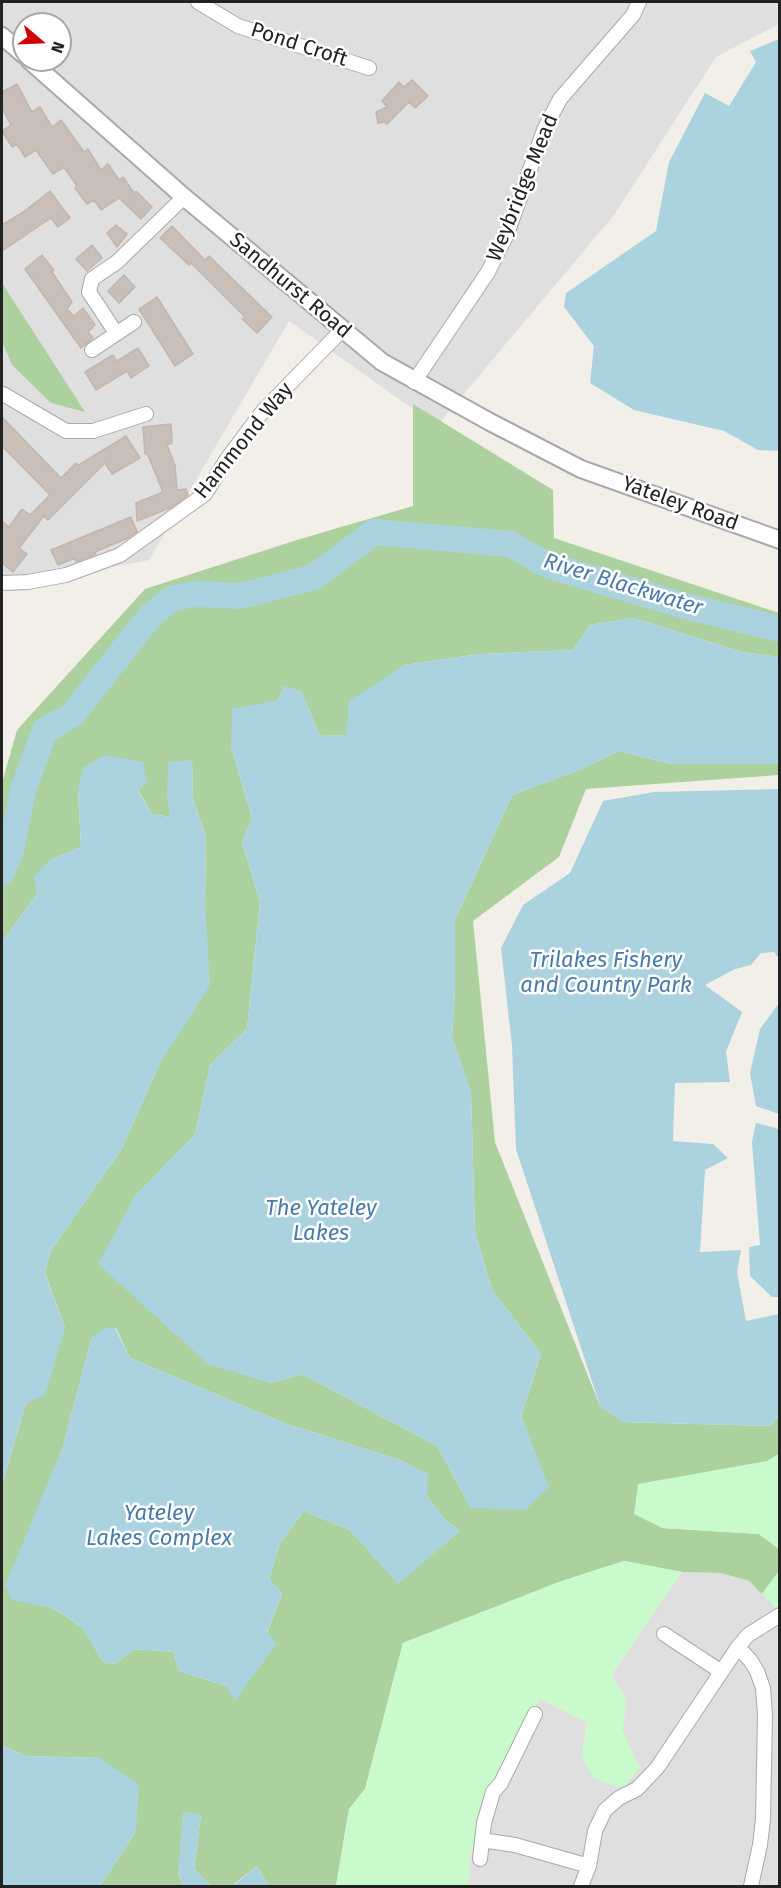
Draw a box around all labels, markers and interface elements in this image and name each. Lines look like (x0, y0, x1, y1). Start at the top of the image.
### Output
north arrow (12, 12, 72, 72)
street label: Pond Croft (248, 18, 350, 72)
text: N (47, 39, 68, 55)
street label: Weybridge Mead (482, 110, 564, 266)
street label: Sandhurst Road (224, 228, 356, 344)
street label: Hammond Way (189, 378, 299, 504)
street label: Yateley Road (618, 471, 742, 537)
water label: River Blackwater (540, 548, 706, 622)
water label: Trilakes Fishery and Country Park (520, 948, 692, 999)
water label: The Yateley Lakes (265, 1196, 377, 1248)
water label: Yateley Lakes Complex (86, 1501, 232, 1552)

